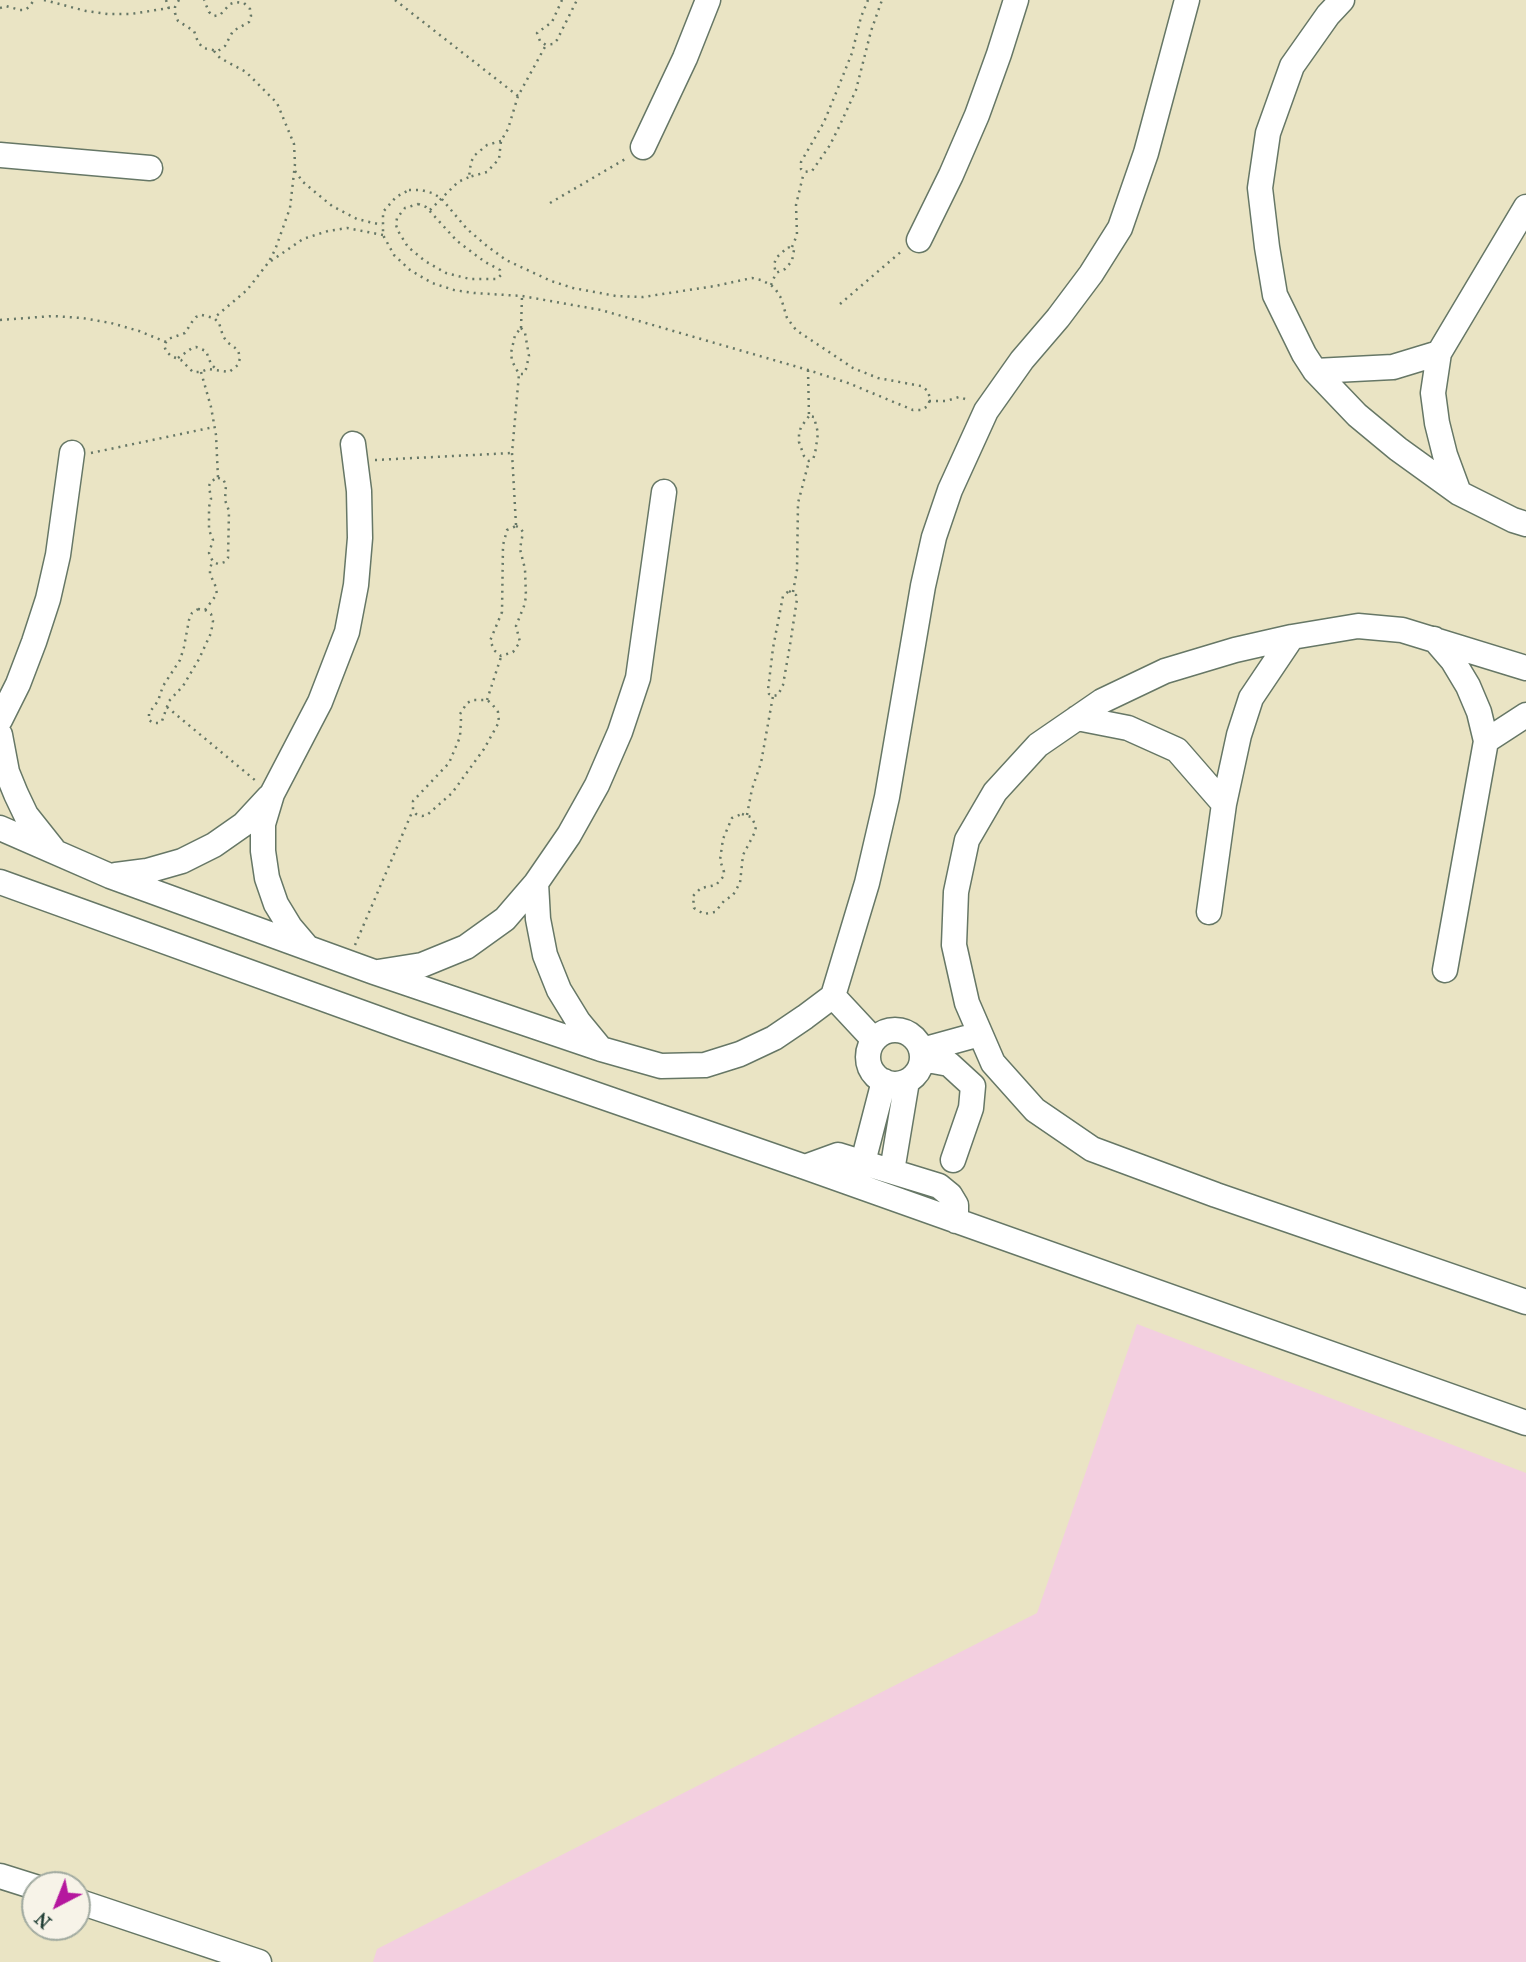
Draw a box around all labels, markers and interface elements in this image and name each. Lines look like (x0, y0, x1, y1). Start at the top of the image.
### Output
north arrow (21, 1871, 91, 1941)
text: N (31, 1907, 56, 1933)

